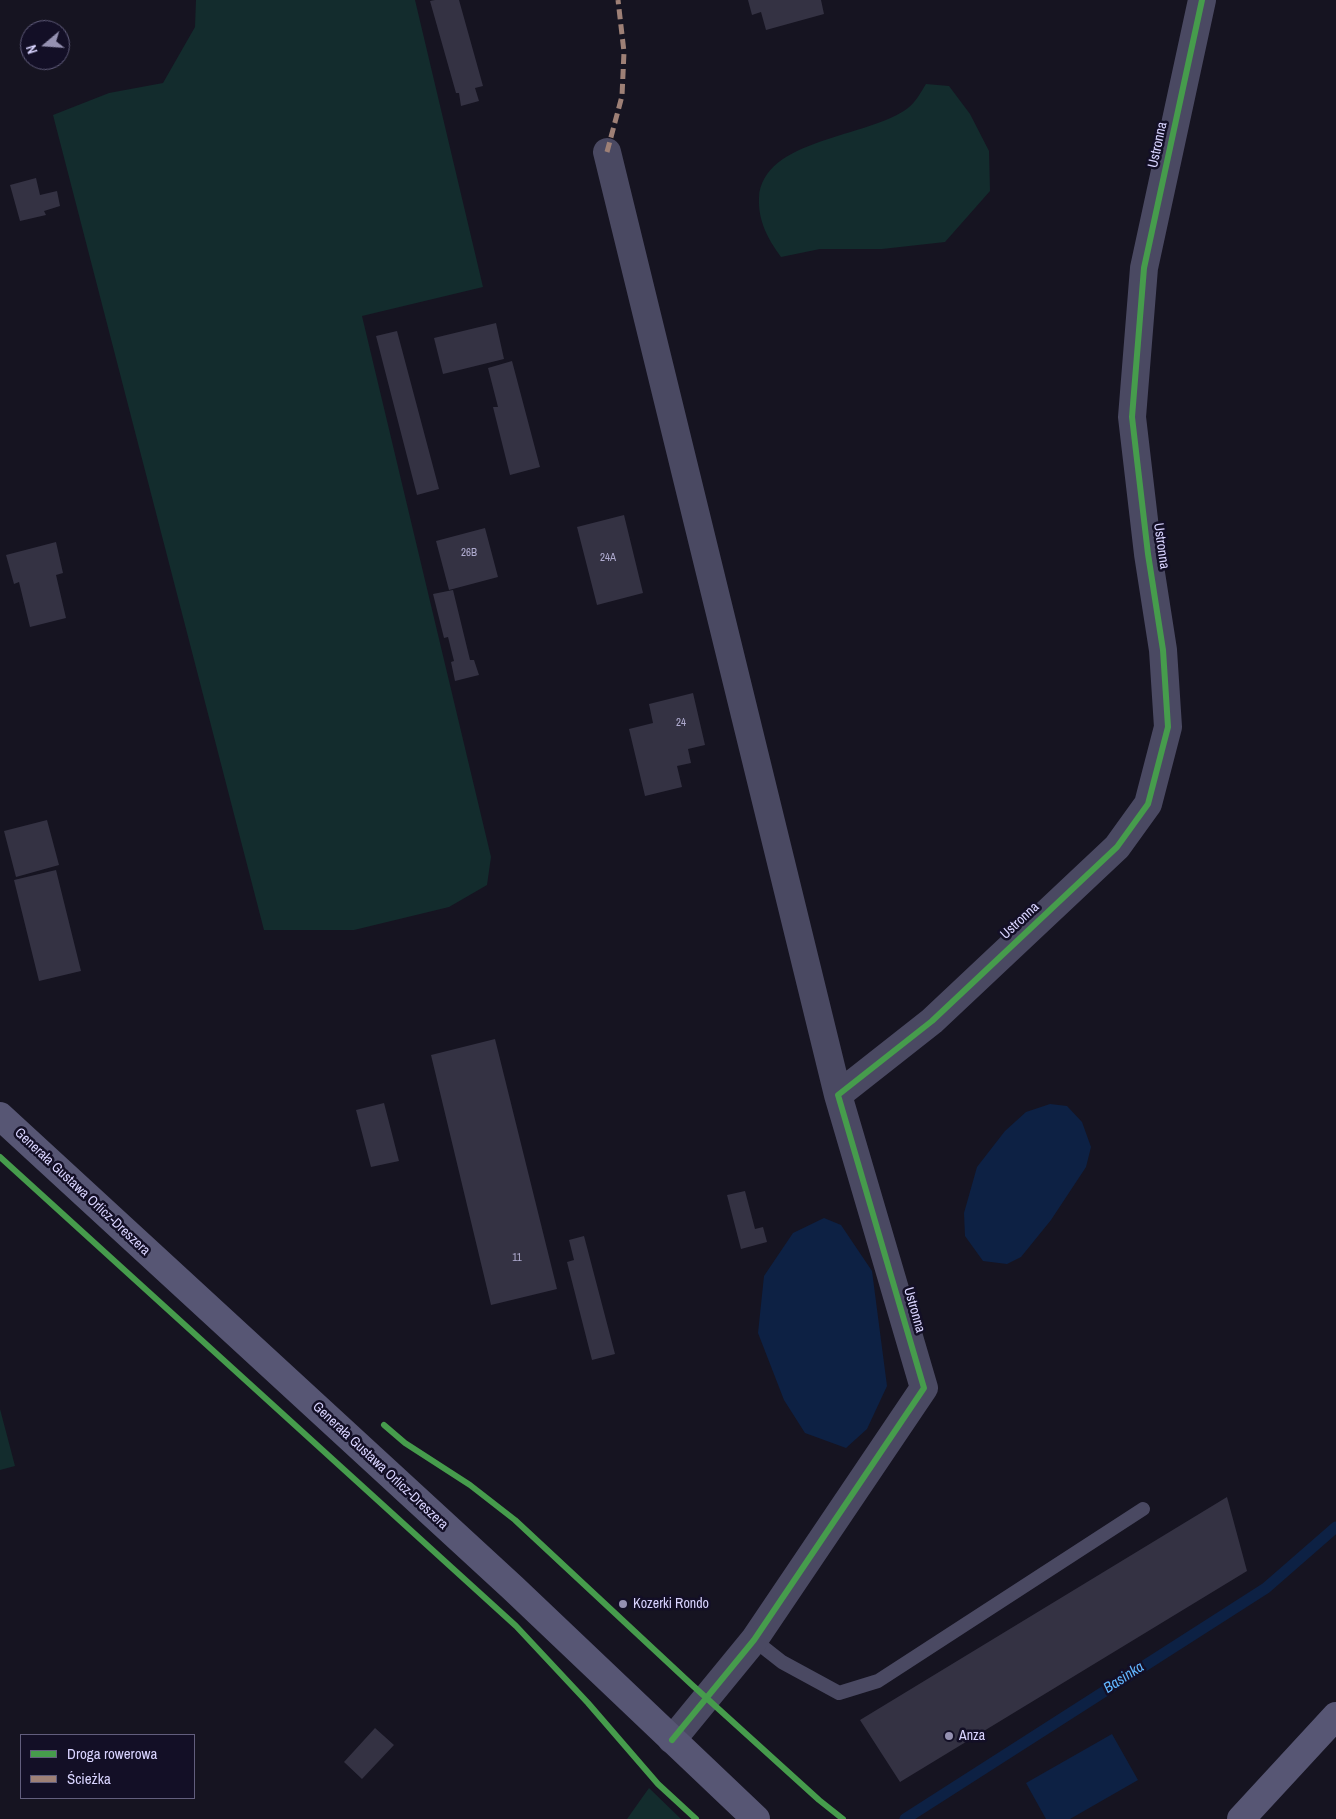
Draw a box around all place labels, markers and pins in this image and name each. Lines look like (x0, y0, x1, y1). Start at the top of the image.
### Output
place label: Kozerki Rondo (633, 1596, 709, 1612)
marker: Kozerki Rondo (617, 1598, 629, 1610)
place label: Anza (959, 1728, 985, 1744)
marker: Anza (943, 1730, 955, 1742)

